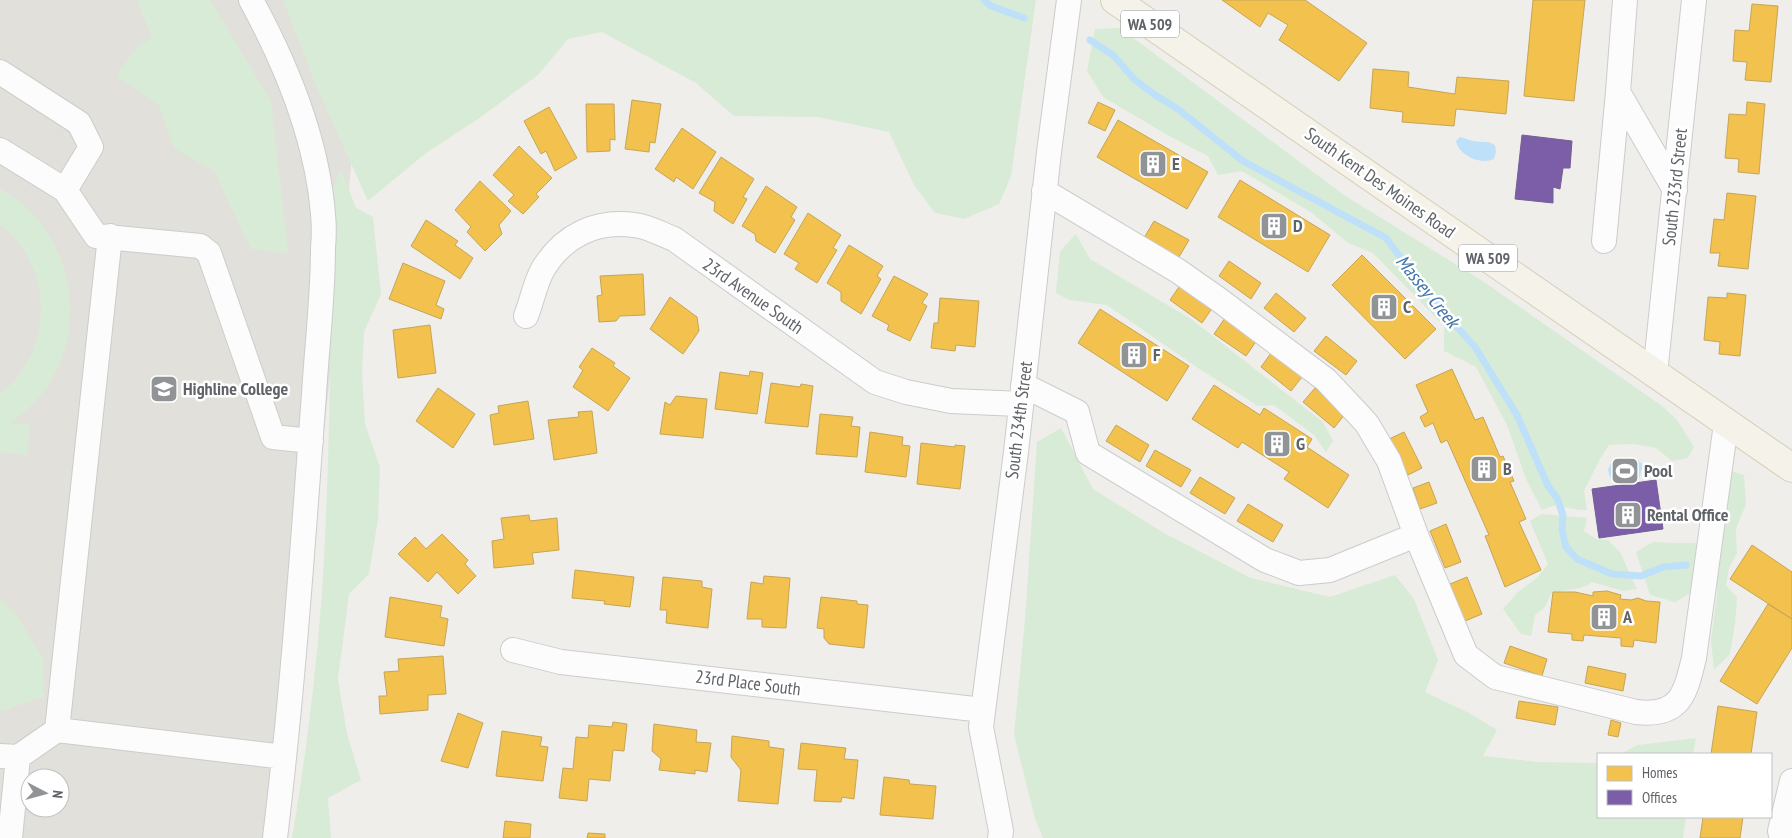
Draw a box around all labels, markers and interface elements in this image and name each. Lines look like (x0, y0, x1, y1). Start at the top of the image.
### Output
road number: WA 509 (1121, 10, 1179, 38)
street label: South Kent Des Moines Road (1301, 122, 1460, 243)
street label: South 233rd Street (1657, 127, 1692, 247)
building icon: E (1138, 149, 1168, 179)
place label: E (1172, 152, 1180, 175)
building icon: D (1259, 211, 1289, 241)
place label: D (1293, 214, 1303, 237)
road number: WA 509 (1459, 244, 1517, 272)
water label: Massey Creek (1392, 250, 1464, 332)
street label: 23rd Avenue South (698, 252, 808, 339)
building icon: C (1369, 292, 1399, 322)
place label: C (1403, 296, 1411, 318)
building icon: F (1119, 340, 1149, 370)
place label: F (1153, 343, 1161, 366)
street label: South 234th Street (1000, 360, 1037, 480)
school or university icon: Highline College (149, 374, 179, 404)
place label: Highline College (183, 377, 289, 400)
building icon: G (1262, 429, 1292, 459)
place label: G (1296, 432, 1305, 455)
building icon: B (1469, 454, 1499, 484)
sports icon: Pool (1610, 456, 1640, 486)
place label: B (1503, 457, 1512, 480)
place label: Pool (1644, 459, 1673, 482)
building icon: Rental Office (1613, 500, 1643, 530)
place label: Rental Office (1647, 503, 1729, 526)
building icon: A (1589, 602, 1619, 632)
place label: A (1622, 605, 1633, 628)
street label: 23rd Place South (694, 665, 802, 700)
legend (1597, 753, 1772, 818)
text: Homes (1642, 763, 1678, 782)
north arrow (20, 768, 70, 818)
text: Offices (1642, 788, 1677, 807)
text: N (49, 790, 67, 799)

